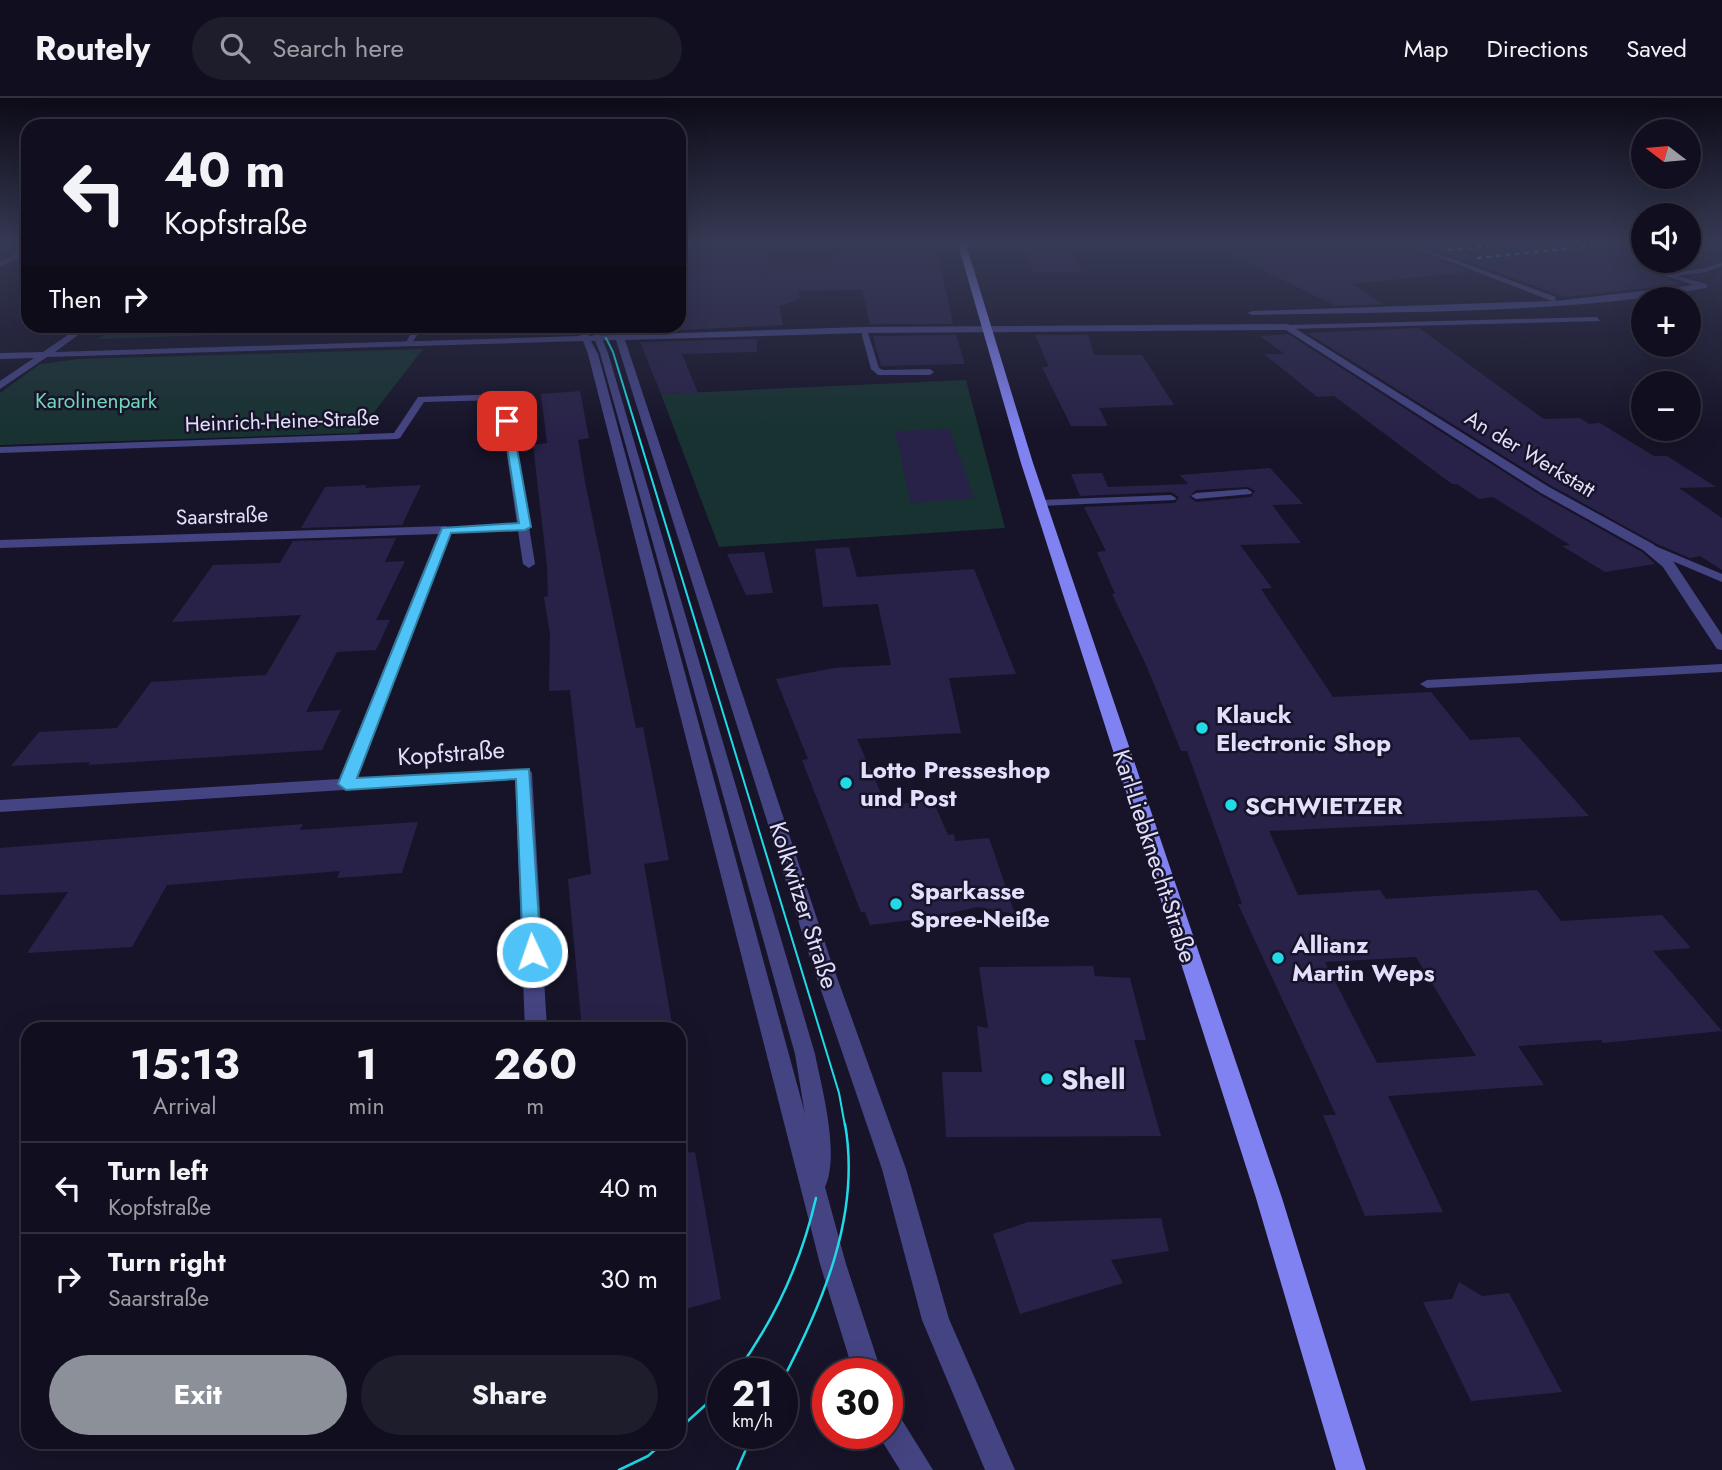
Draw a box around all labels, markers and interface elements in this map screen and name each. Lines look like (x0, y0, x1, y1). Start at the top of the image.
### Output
search box (192, 17, 682, 80)
text: Routely (35, 25, 150, 72)
icon: search (216, 29, 254, 67)
text: Search here (272, 29, 404, 67)
text: Map (1404, 31, 1449, 66)
text: Directions (1487, 31, 1588, 66)
text: Saved (1626, 31, 1687, 66)
north arrow (1631, 119, 1701, 189)
map controls (1631, 119, 1701, 441)
text: 40 m (164, 135, 286, 205)
icon: left (49, 147, 140, 238)
text: Kopfstraße (164, 200, 308, 246)
button: sound (1631, 203, 1701, 273)
text: Then (49, 280, 102, 318)
icon: right (116, 280, 154, 318)
button: + (1631, 287, 1701, 357)
button: − (1631, 371, 1701, 441)
park label: Karolinenpark (35, 386, 158, 416)
pin (477, 391, 537, 451)
icon: arrive (488, 402, 526, 440)
street label: Heinrich-Heine-Straße (184, 403, 380, 439)
street label: An der Werkstatt (1459, 403, 1601, 505)
street label: Saarstraße (175, 499, 269, 533)
place label: Klauck Electronic Shop (1216, 697, 1391, 760)
marker: Klauck Electronic Shop (1194, 720, 1210, 736)
street label: Kopfstraße (396, 732, 506, 774)
street label: Karl-Liebknecht-Straße (1104, 745, 1206, 967)
place label: Lotto Presseshop und Post (860, 752, 1051, 815)
marker: Lotto Presseshop und Post (838, 775, 854, 791)
place label: SCHWIETZER (1245, 788, 1403, 823)
marker: SCHWIETZER (1223, 797, 1239, 813)
street label: Kolkwitzer Straße (761, 817, 847, 993)
place label: Sparkasse Spree-Neiße (910, 873, 1050, 936)
marker: Sparkasse Spree-Neiße (888, 896, 904, 912)
position arrow (495, 915, 569, 989)
place label: Allianz Martin Weps (1291, 927, 1435, 990)
marker: Allianz Martin Weps (1270, 950, 1286, 966)
text: 15:13 (130, 1034, 239, 1095)
text: 1 (356, 1034, 377, 1095)
text: 260 (494, 1034, 577, 1095)
place label: Shell (1061, 1059, 1126, 1100)
marker: Shell (1039, 1071, 1055, 1087)
text: Arrival (153, 1089, 216, 1123)
text: min (348, 1089, 384, 1123)
text: m (526, 1089, 544, 1123)
text: Turn left (108, 1152, 208, 1190)
icon: left (49, 1169, 87, 1207)
text: 40 m (599, 1169, 658, 1207)
text: Kopfstraße (108, 1190, 211, 1224)
text: Turn right (108, 1243, 226, 1281)
icon: right (49, 1260, 87, 1298)
text: 30 m (600, 1260, 658, 1298)
text: Saarstraße (108, 1281, 209, 1315)
button: Exit (49, 1355, 347, 1435)
button: Share (361, 1355, 658, 1435)
speed limit sign: 30 (812, 1358, 903, 1449)
text: 21 (732, 1369, 773, 1419)
text: km/h (732, 1408, 773, 1434)

